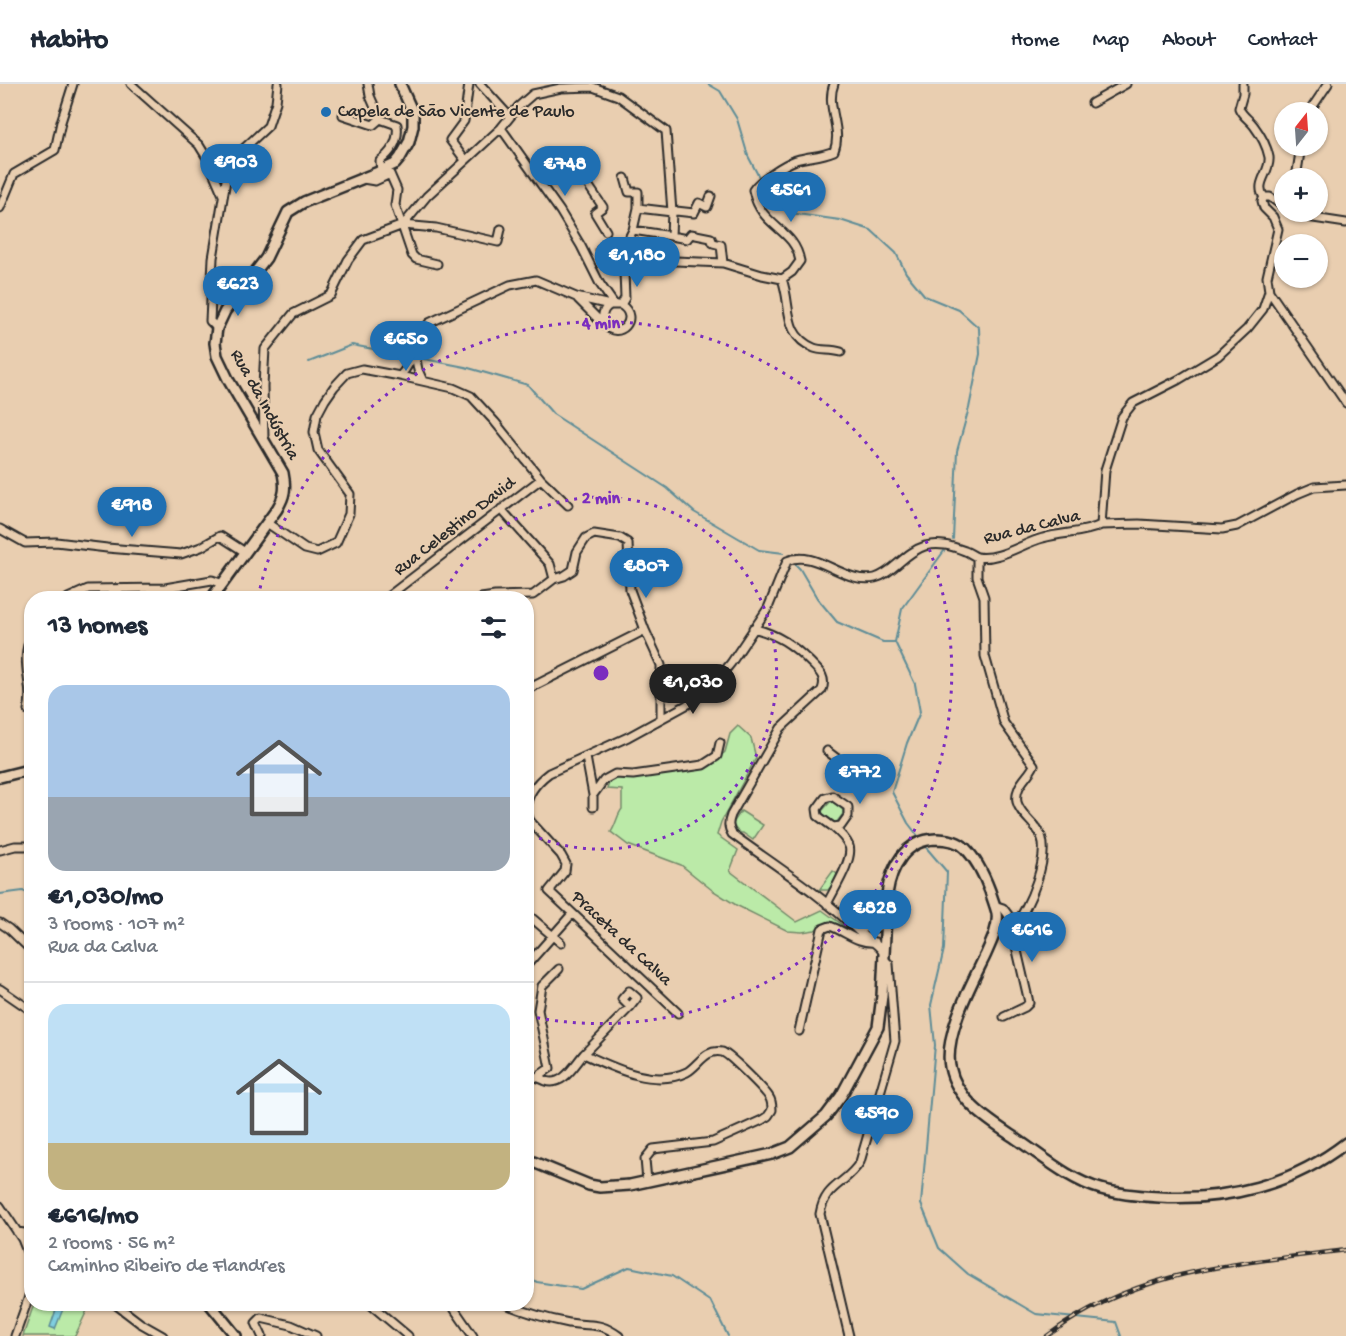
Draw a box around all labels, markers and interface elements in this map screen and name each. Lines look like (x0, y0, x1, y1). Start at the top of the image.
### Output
text: Habito (30, 25, 108, 58)
text: Home (1011, 29, 1059, 54)
text: Map (1092, 29, 1129, 54)
text: About (1162, 29, 1215, 54)
text: Contact (1248, 29, 1316, 54)
place label: Capela de São Vicente de Paulo (338, 102, 575, 123)
north arrow (1274, 102, 1328, 156)
map controls (1274, 102, 1328, 288)
marker: Capela de São Vicente de Paulo (319, 105, 333, 119)
pin: €903 (200, 144, 272, 195)
pin: €748 (529, 146, 601, 197)
text: €903 (214, 152, 258, 175)
text: €748 (544, 154, 586, 177)
button: + (1274, 168, 1328, 222)
pin: €561 (755, 172, 827, 223)
text: €561 (771, 180, 811, 203)
button: − (1274, 234, 1328, 288)
pin: €1,180 (588, 237, 686, 288)
text: €1,180 (609, 245, 665, 268)
pin: €623 (202, 266, 274, 317)
text: €623 (217, 274, 259, 297)
text: 4 min (581, 314, 620, 335)
pin: €650 (370, 321, 442, 372)
text: €650 (384, 329, 428, 352)
street label: Rua da Indústria (225, 346, 303, 465)
street label: Rua Celestino David (390, 472, 521, 581)
pin: €918 (96, 487, 168, 538)
text: 2 min (582, 489, 621, 510)
text: €918 (112, 495, 152, 518)
street label: Rua da Calva (982, 506, 1083, 550)
pin: €807 (610, 548, 682, 599)
text: €807 (624, 556, 668, 579)
icon: filters (477, 611, 510, 644)
text: 13 homes (48, 612, 147, 643)
centre of rings (591, 663, 611, 683)
pin: €1,030 (644, 664, 742, 715)
text: €1,030 (663, 672, 723, 695)
icon: home (225, 724, 333, 832)
pin: €772 (824, 754, 896, 805)
text: €772 (839, 762, 881, 785)
text: €1,030/mo (48, 883, 163, 914)
street label: Praceta da Calva (566, 886, 676, 992)
pin: €828 (839, 890, 911, 941)
text: €828 (853, 898, 897, 921)
pin: €616 (996, 912, 1068, 963)
text: 3 rooms · 107 m² (48, 914, 185, 937)
text: €616 (1012, 920, 1052, 943)
text: Rua da Calva (48, 937, 158, 960)
icon: home (225, 1043, 333, 1151)
pin: €590 (841, 1095, 913, 1146)
text: €590 (855, 1103, 899, 1126)
text: €616/mo (48, 1202, 139, 1233)
text: 2 rooms · 56 m² (48, 1233, 175, 1256)
text: Caminho Ribeiro de Flandres (48, 1256, 285, 1279)

